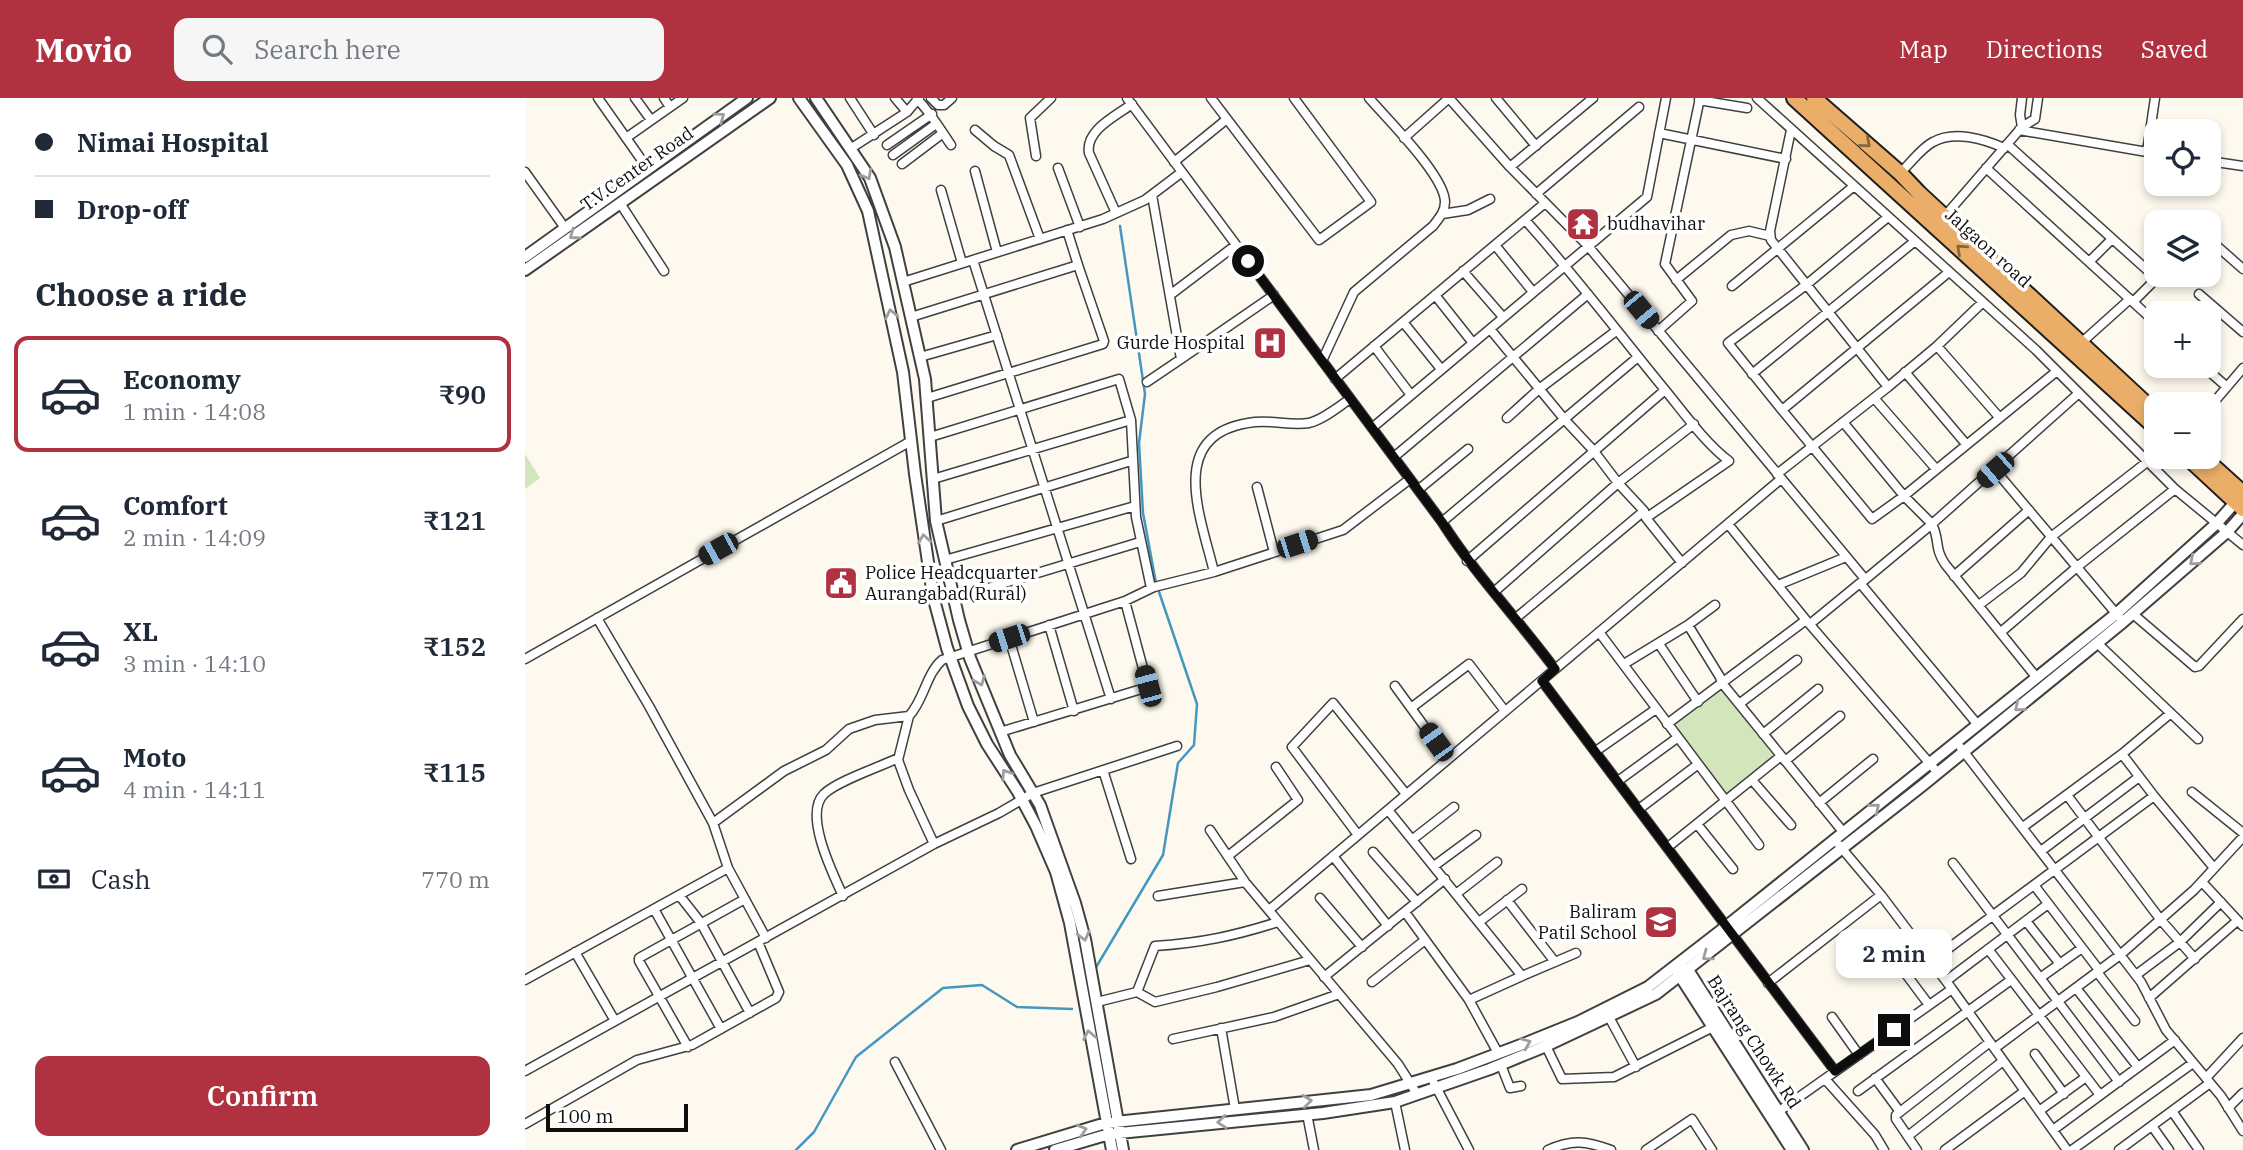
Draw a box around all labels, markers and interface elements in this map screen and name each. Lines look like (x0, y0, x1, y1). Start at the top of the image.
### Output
search box (174, 18, 664, 81)
text: Movio (35, 28, 132, 71)
icon: search (198, 30, 236, 68)
text: Search here (254, 32, 401, 66)
text: Map (1899, 33, 1948, 65)
text: Directions (1986, 33, 2103, 65)
text: Saved (2141, 33, 2208, 65)
one-way arrow (712, 113, 725, 126)
map controls (2144, 119, 2221, 469)
button: locate (2144, 119, 2221, 196)
street label: T.V.Center Road (576, 121, 698, 216)
text: Nimai Hospital (77, 125, 269, 159)
one-way arrow (1858, 135, 1871, 147)
one-way arrow (859, 168, 872, 181)
text: Drop-off (77, 192, 188, 226)
street label: Jalgaon road (1941, 203, 2036, 292)
temple icon: budhavihar (1564, 205, 1602, 243)
button: layers (2144, 210, 2221, 287)
place label: budhavihar (1607, 212, 1705, 235)
one-way arrow (569, 227, 582, 239)
route start (1232, 245, 1264, 277)
one-way arrow (1956, 245, 1969, 258)
text: Choose a ride (35, 273, 247, 315)
car (1620, 287, 1663, 333)
button: + (2144, 301, 2221, 378)
one-way arrow (885, 308, 900, 320)
hospital icon: Gurde Hospital (1251, 324, 1289, 362)
place label: Gurde Hospital (1117, 331, 1245, 354)
text: Economy (123, 362, 241, 396)
icon: car (39, 363, 102, 426)
text: ₹90 (438, 377, 486, 411)
button: − (2144, 392, 2221, 469)
text: 1 min · 14:08 (123, 396, 266, 426)
car (1973, 448, 2018, 492)
text: Comfort (123, 488, 228, 522)
icon: car (39, 489, 102, 552)
text: ₹121 (423, 503, 486, 537)
text: 2 min · 14:09 (123, 522, 266, 552)
car (1274, 528, 1321, 560)
car (695, 530, 742, 568)
one-way arrow (917, 533, 932, 544)
one-way arrow (2189, 553, 2202, 565)
place label: Police Headcquarter Aurangabad(Rural) (865, 561, 1038, 605)
public building icon: Police Headcquarter Aurangabad(Rural) (822, 564, 860, 602)
text: XL (123, 614, 158, 648)
icon: car (39, 615, 102, 678)
car (986, 622, 1033, 654)
text: ₹152 (423, 629, 486, 663)
text: 3 min · 14:10 (123, 648, 266, 678)
car (1133, 663, 1164, 709)
one-way arrow (971, 675, 985, 687)
one-way arrow (2015, 698, 2027, 711)
car (1416, 719, 1457, 765)
text: Moto (123, 740, 186, 774)
icon: car (39, 741, 102, 804)
text: ₹115 (423, 755, 486, 789)
one-way arrow (1002, 769, 1014, 782)
text: 4 min · 14:11 (123, 774, 266, 804)
one-way arrow (1867, 804, 1880, 816)
icon: cash (35, 860, 73, 898)
text: Cash (91, 862, 151, 896)
text: 770 m (421, 864, 490, 894)
place label: Baliram Patil School (1538, 900, 1637, 944)
school or university icon: Baliram Patil School (1642, 903, 1680, 941)
callout: 2 min (1836, 928, 1952, 978)
one-way arrow (1076, 930, 1090, 942)
text: 2 min (1862, 938, 1926, 968)
one-way arrow (1703, 947, 1715, 960)
street label: Bajrang Chowk Rd (1703, 970, 1806, 1113)
route end (1878, 1014, 1910, 1046)
one-way arrow (1083, 1029, 1098, 1041)
one-way arrow (1519, 1037, 1531, 1051)
button: Confirm (35, 1056, 490, 1136)
one-way arrow (1301, 1094, 1313, 1109)
scale bar (546, 1101, 688, 1133)
text: 100 m (557, 1104, 614, 1128)
one-way arrow (1216, 1115, 1228, 1130)
one-way arrow (1076, 1124, 1088, 1139)

